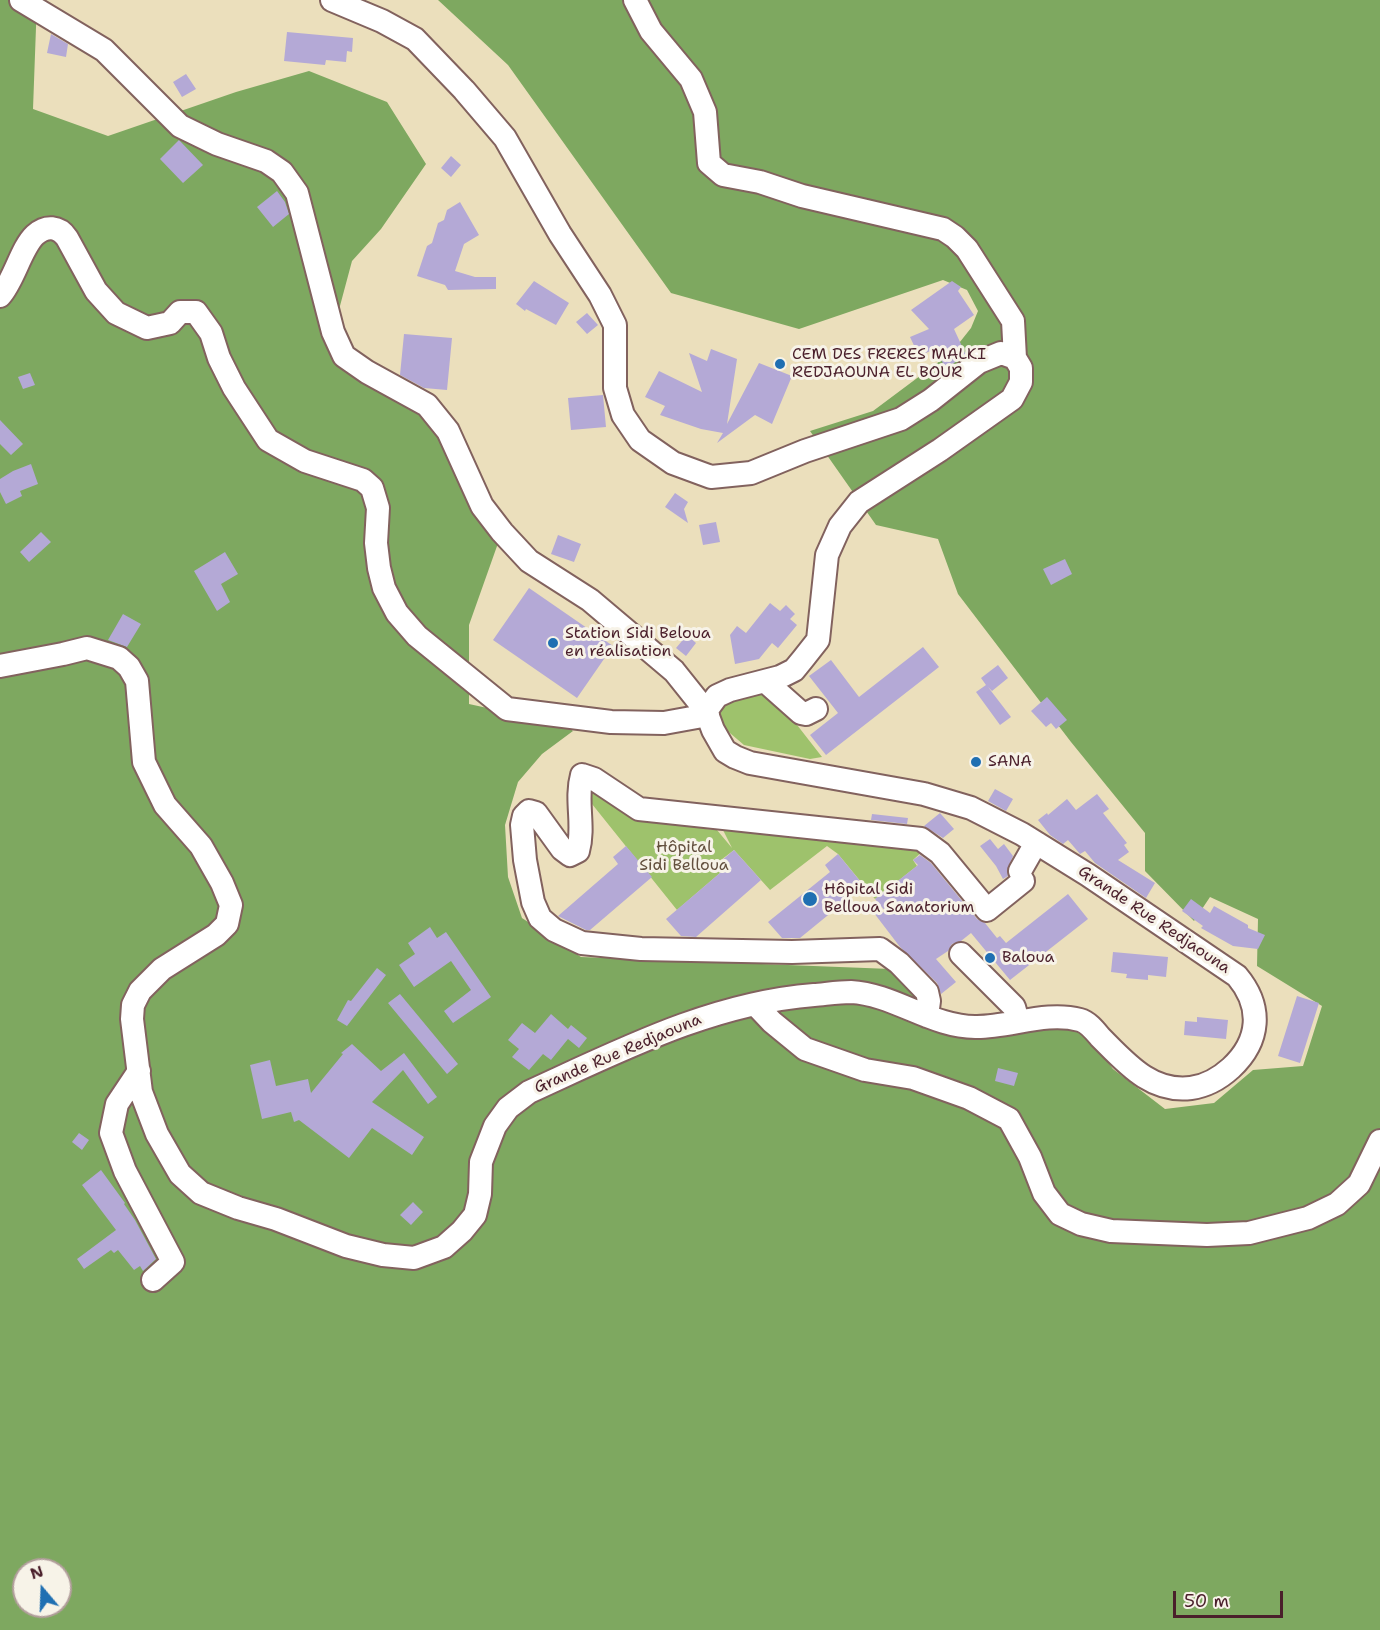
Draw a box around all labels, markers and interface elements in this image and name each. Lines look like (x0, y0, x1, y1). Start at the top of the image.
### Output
place label: CEM DES FRERES MALKI REDJAOUNA EL BOUR (792, 345, 986, 383)
marker: CEM DES FRERES MALKI REDJAOUNA EL BOUR (773, 357, 787, 371)
place label: Station Sidi Beloua en réalisation (565, 624, 711, 662)
marker: Station Sidi Beloua en réalisation (546, 636, 560, 650)
place label: SANA (988, 752, 1032, 772)
marker: SANA (969, 755, 983, 769)
park label: Hôpital Sidi Belloua (639, 838, 729, 876)
street label: Grande Rue Redjaouna (1074, 862, 1234, 978)
place label: Hôpital Sidi Belloua Sanatorium (824, 880, 974, 918)
marker: Hôpital Sidi Belloua Sanatorium (801, 890, 819, 908)
place label: Baloua (1002, 948, 1054, 968)
marker: Baloua (983, 951, 997, 965)
street label: Grande Rue Redjaouna (532, 1010, 704, 1098)
north arrow (12, 1558, 72, 1618)
text: N (27, 1560, 46, 1584)
scale bar (1176, 1579, 1286, 1617)
text: 50 m (1184, 1589, 1229, 1613)

